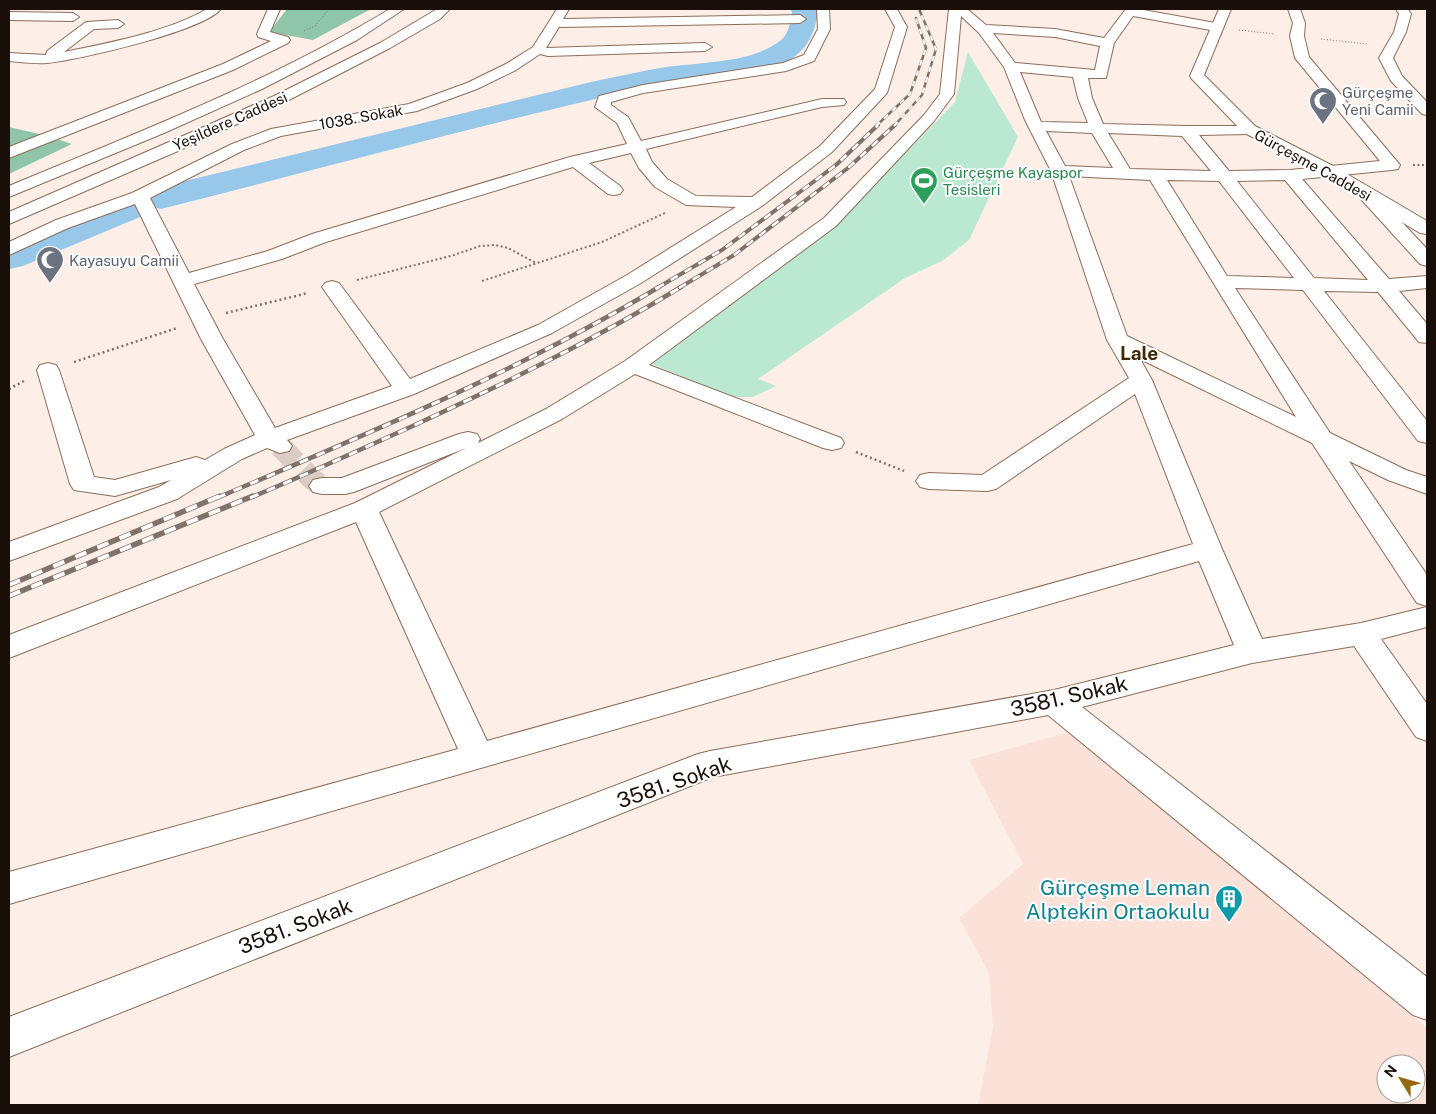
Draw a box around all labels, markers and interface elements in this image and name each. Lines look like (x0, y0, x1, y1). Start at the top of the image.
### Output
place label: Gürçeşme Yeni Camii (1342, 84, 1414, 118)
mosque icon: Gürçeşme Yeni Camii (1308, 86, 1338, 125)
street label: Yeşildere Caddesi (170, 88, 290, 154)
street label: 1038. Sokak (318, 101, 404, 133)
street label: Gürçeşme Caddesi (1252, 126, 1374, 204)
place label: Gürçeşme Kayaspor Tesisleri (943, 164, 1083, 198)
sports icon: Gürçeşme Kayaspor Tesisleri (909, 166, 939, 205)
mosque icon: Kayasuyu Camii (35, 245, 65, 284)
place label: Kayasuyu Camii (69, 252, 179, 269)
district label: Lale (1120, 342, 1158, 364)
street label: 3581. Sokak (1008, 670, 1130, 722)
street label: 3581. Sokak (613, 751, 735, 813)
place label: Gürçeşme Leman Alptekin Ortaokulu (1026, 875, 1210, 924)
building icon: Gürçeşme Leman Alptekin Ortaokulu (1214, 884, 1244, 923)
street label: 3581. Sokak (235, 893, 355, 959)
north arrow (1376, 1054, 1426, 1104)
text: N (1381, 1062, 1400, 1080)

